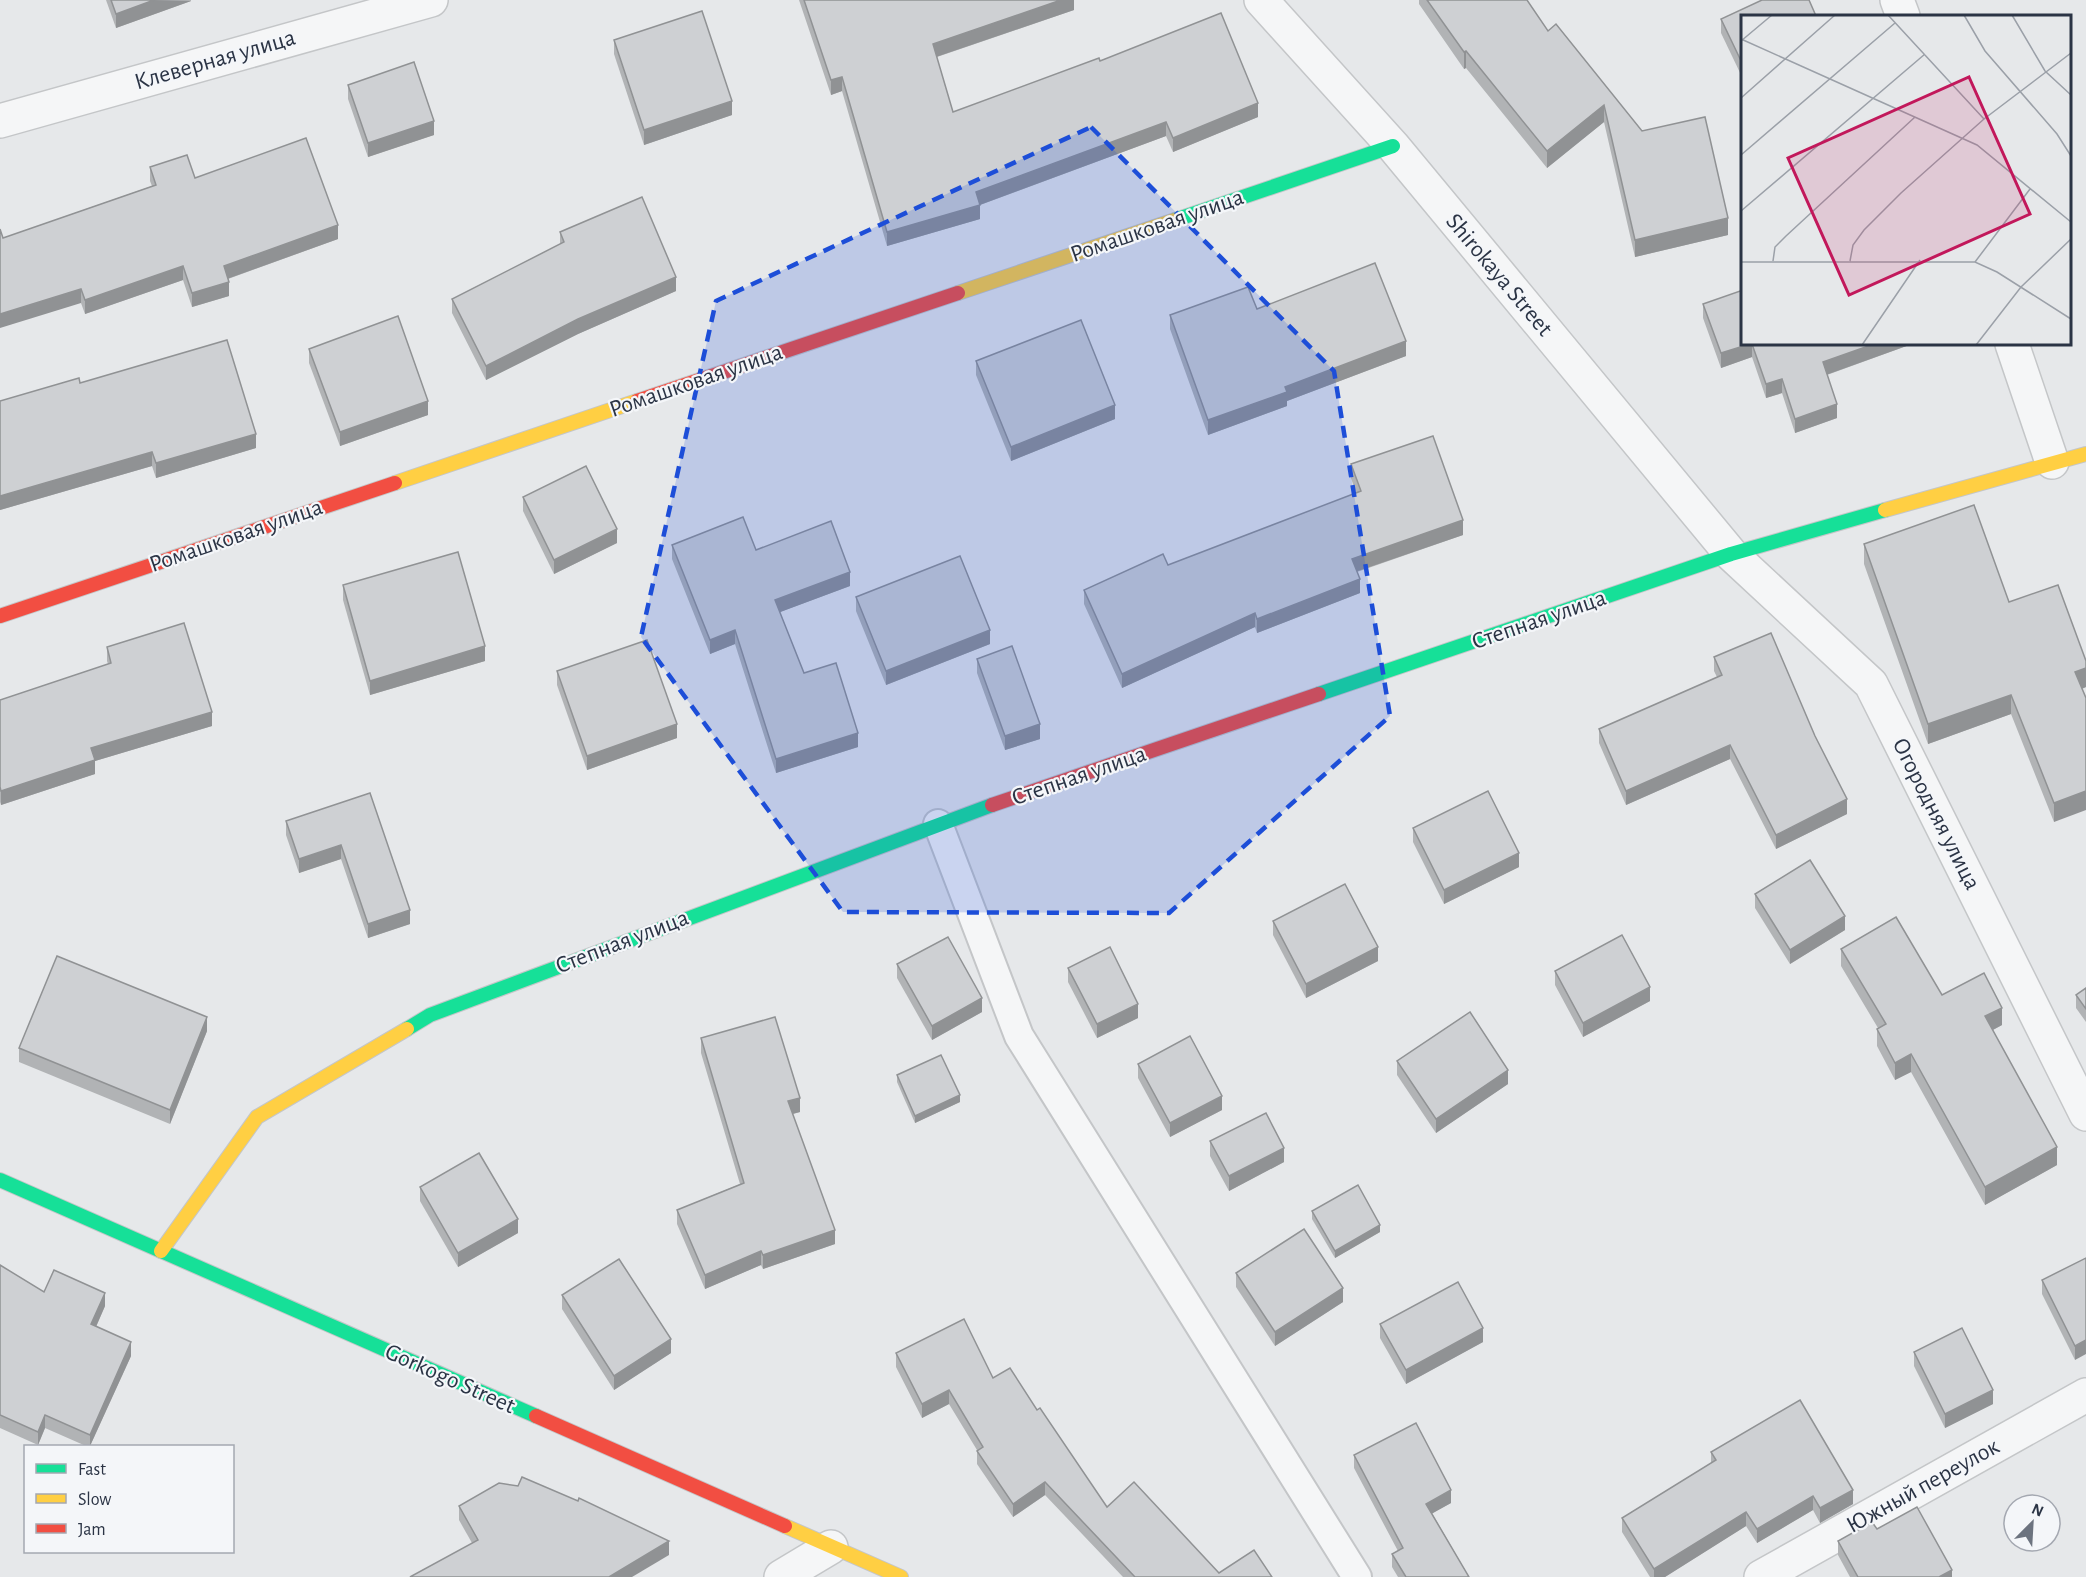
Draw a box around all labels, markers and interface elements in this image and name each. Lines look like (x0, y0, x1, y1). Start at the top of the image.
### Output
inset map (1741, 15, 2071, 345)
street label: Клеверная улица (132, 26, 298, 94)
street label: Ромашковая улица (1067, 185, 1247, 267)
street label: Shirokaya Street (1441, 209, 1557, 341)
street label: Ромашковая улица (606, 340, 786, 422)
street label: Ромашковая улица (146, 495, 326, 577)
street label: Степная улица (1469, 586, 1609, 654)
street label: Огородняя улица (1887, 734, 1985, 894)
street label: Степная улица (1009, 742, 1149, 810)
street label: Степная улица (552, 906, 692, 978)
street label: Gorkogo Street (381, 1340, 519, 1418)
street label: Южный переулок (1843, 1434, 2003, 1538)
legend (24, 1445, 234, 1553)
text: Fast (78, 1461, 106, 1479)
text: Slow (78, 1491, 111, 1509)
north arrow (2002, 1493, 2062, 1553)
text: N (2029, 1501, 2046, 1520)
text: Jam (78, 1521, 106, 1539)

